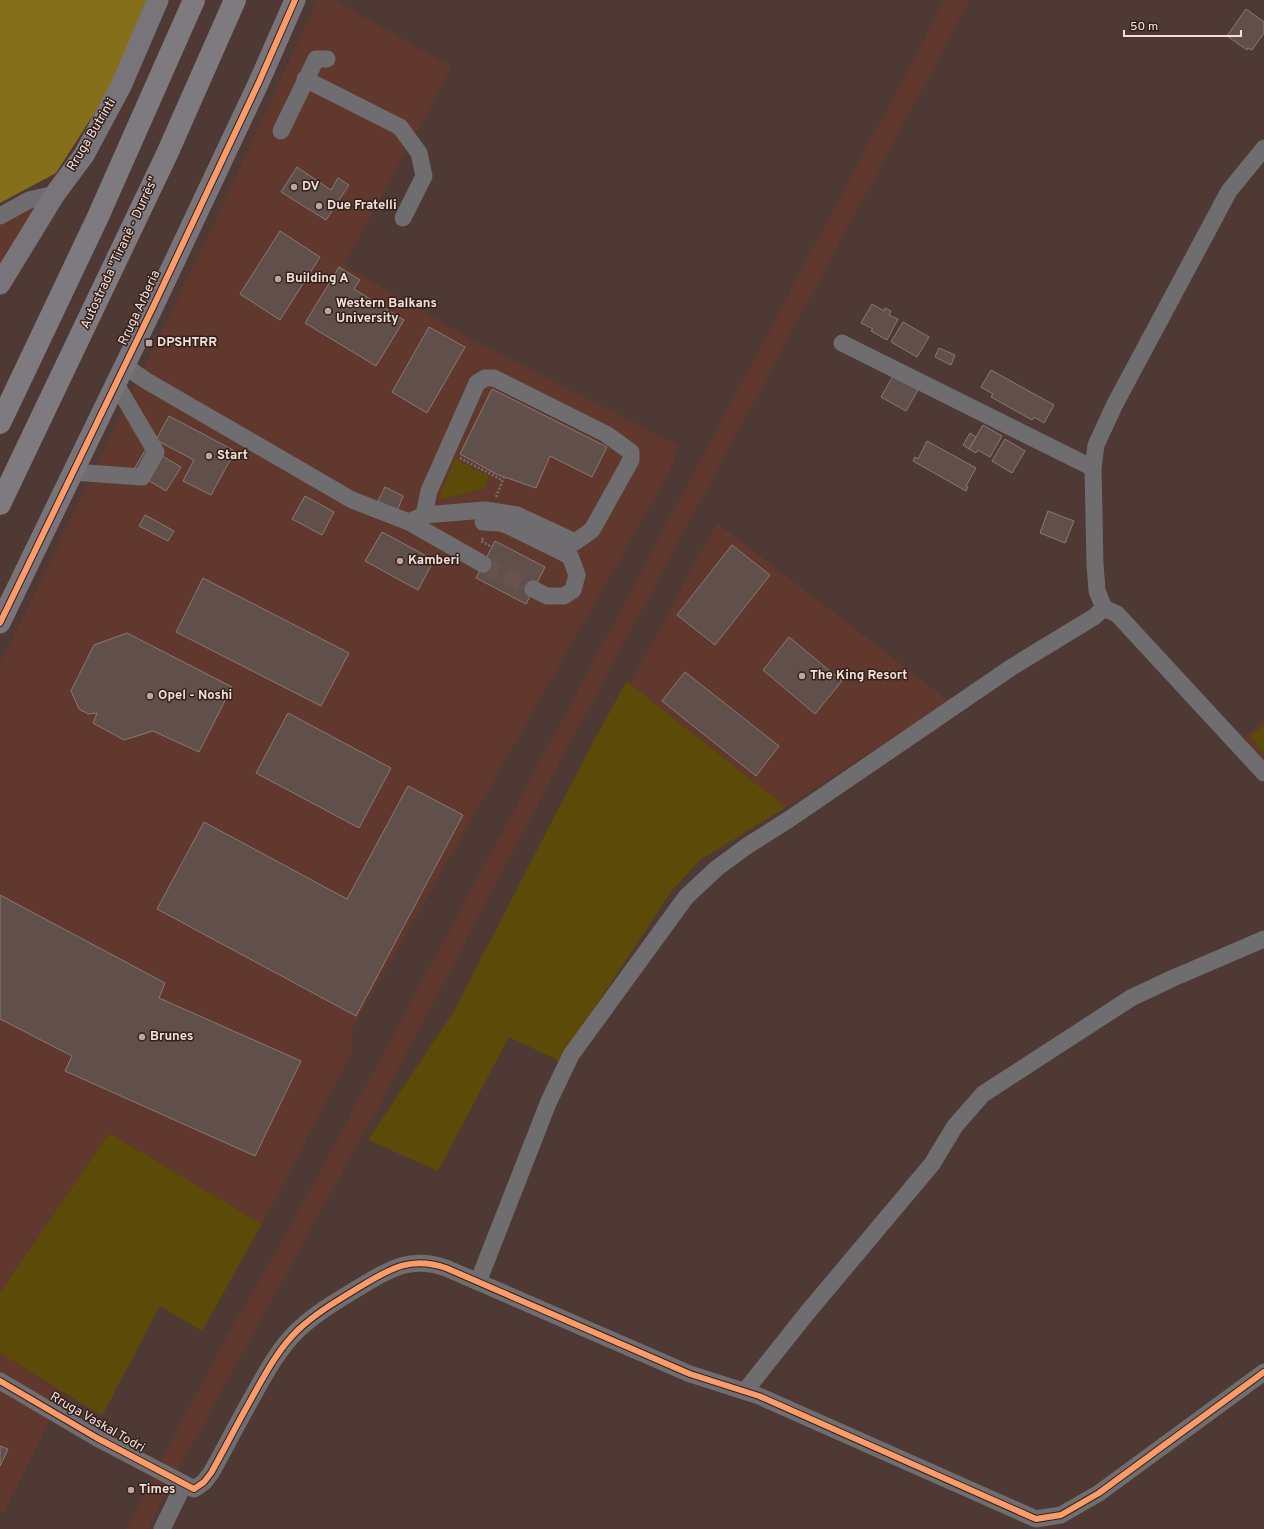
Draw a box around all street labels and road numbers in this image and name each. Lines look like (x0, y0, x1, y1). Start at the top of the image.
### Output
street label: Rruga Butrinti (64, 96, 120, 174)
street label: Autostrada "Tiranë - Durrës" (78, 174, 162, 332)
street label: Rruga Arberia (116, 268, 164, 348)
street label: Rruga Vaskal Todri (47, 1389, 147, 1457)

